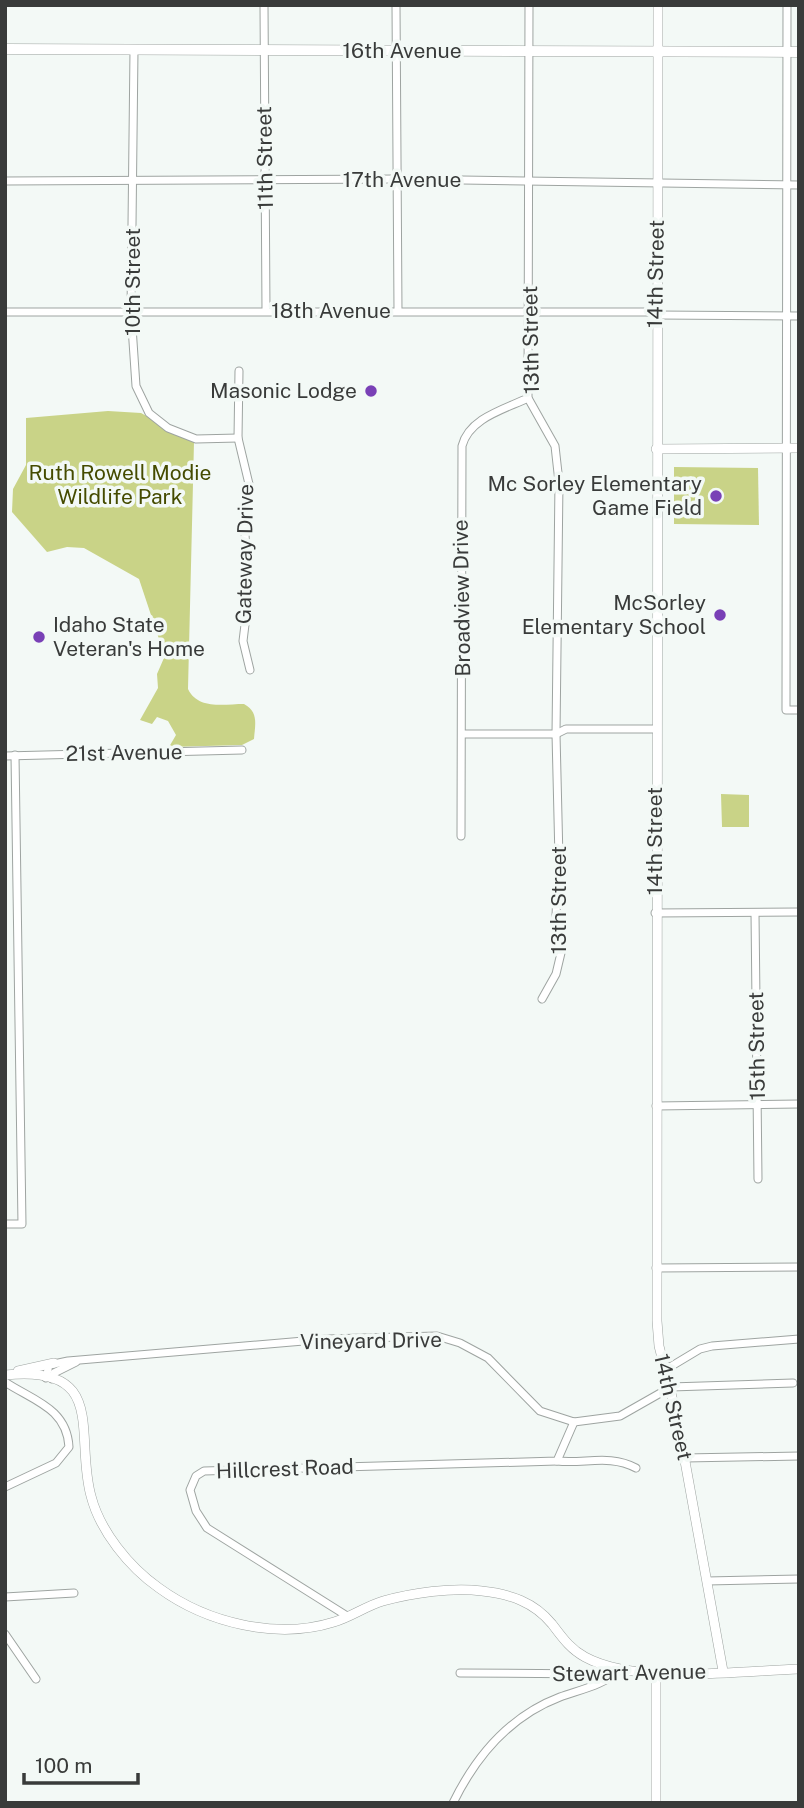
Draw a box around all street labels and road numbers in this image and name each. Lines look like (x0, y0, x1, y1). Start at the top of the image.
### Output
street label: 16th Avenue (342, 38, 462, 63)
street label: 11th Street (251, 106, 278, 210)
street label: 17th Avenue (343, 167, 461, 192)
street label: 14th Street (642, 220, 669, 328)
street label: 10th Street (120, 228, 145, 336)
street label: 13th Street (517, 286, 544, 394)
street label: 18th Avenue (271, 298, 391, 323)
street label: Gateway Drive (231, 484, 258, 624)
street label: Broadview Drive (448, 519, 475, 677)
street label: 21st Avenue (65, 739, 183, 766)
street label: 14th Street (642, 787, 667, 895)
street label: 13th Street (546, 846, 571, 954)
street label: 15th Street (743, 991, 770, 1101)
street label: Vineyard Drive (300, 1327, 442, 1354)
street label: 14th Street (649, 1351, 698, 1463)
street label: Hillcrest Road (216, 1454, 354, 1483)
street label: Stewart Avenue (552, 1659, 706, 1686)

